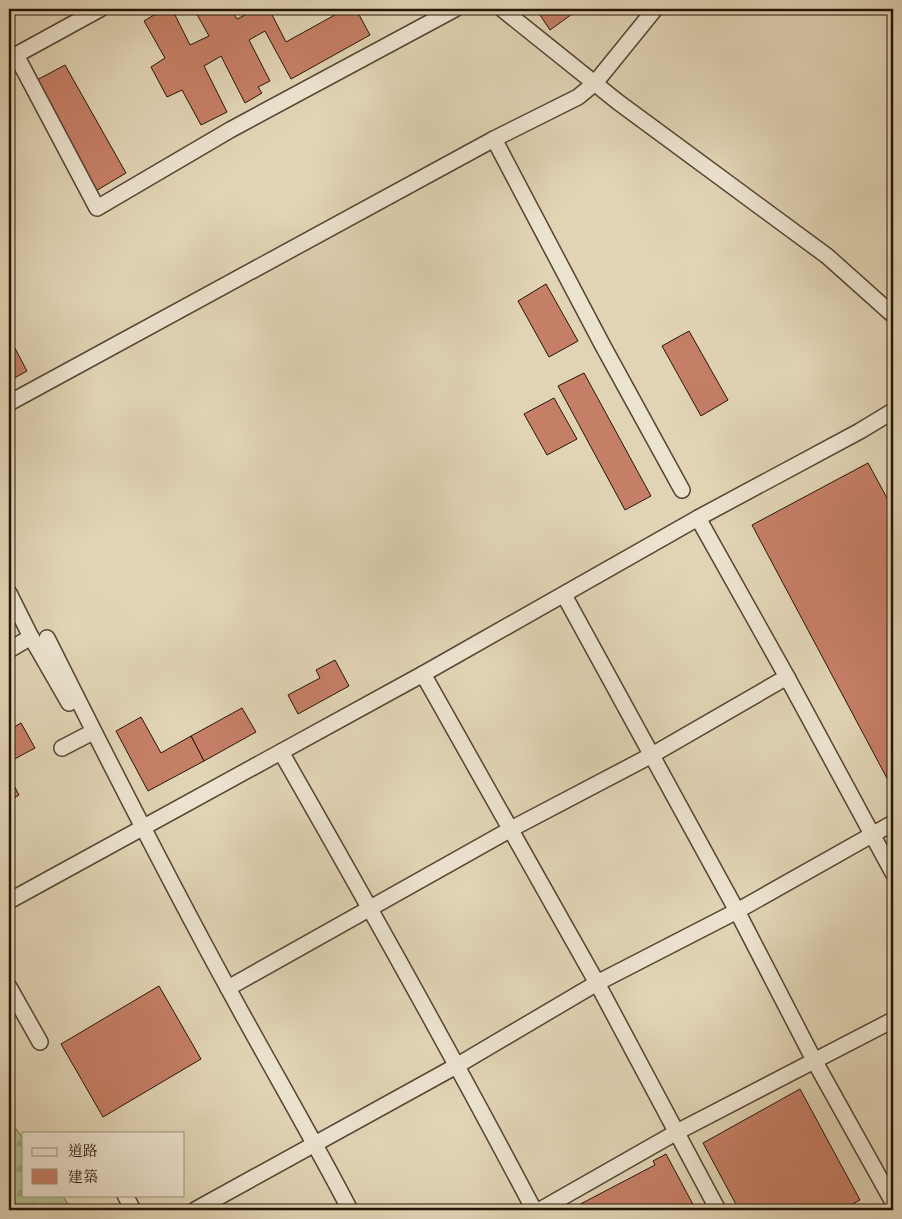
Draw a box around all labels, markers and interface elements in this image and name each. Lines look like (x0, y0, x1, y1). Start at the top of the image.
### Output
legend (22, 1132, 185, 1196)
text: 道路 (68, 1142, 98, 1163)
text: 建築 (68, 1168, 98, 1189)

